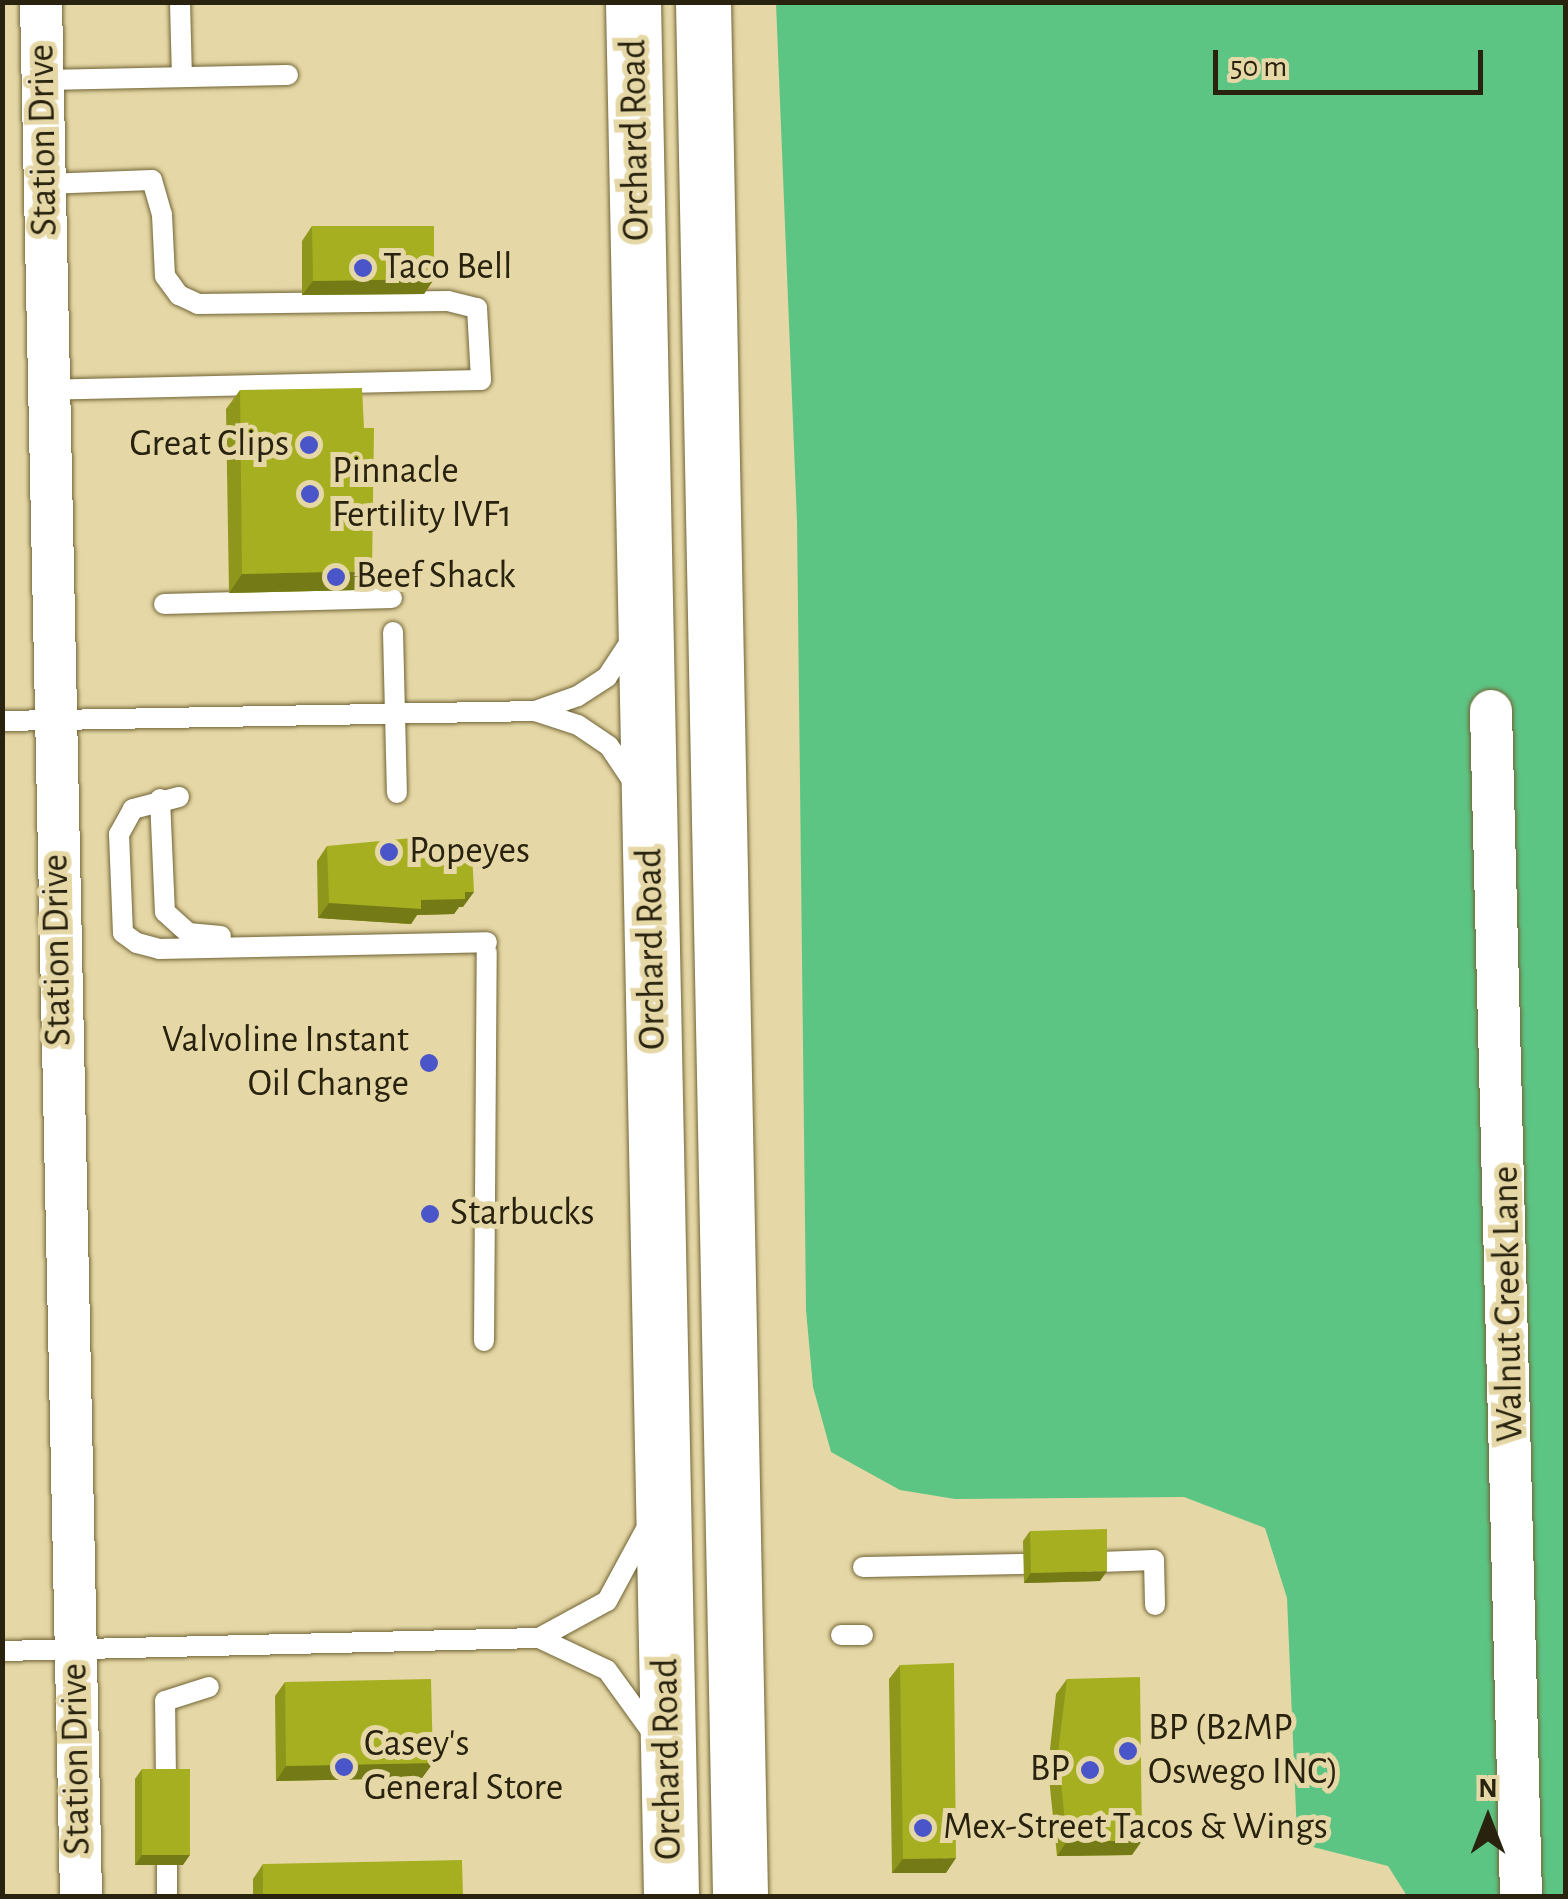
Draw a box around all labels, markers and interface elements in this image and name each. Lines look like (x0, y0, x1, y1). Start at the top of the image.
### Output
scale bar (1218, 30, 1488, 92)
street label: Orchard Road (611, 39, 661, 241)
street label: Station Drive (20, 44, 68, 236)
text: 50 m (1230, 52, 1287, 82)
place label: Taco Bell (383, 245, 513, 291)
marker: Taco Bell (352, 257, 374, 279)
place label: Great Clips (130, 422, 289, 468)
marker: Great Clips (298, 434, 320, 456)
place label: Pinnacle Fertility IVF1 (332, 449, 512, 538)
marker: Pinnacle Fertility IVF1 (297, 481, 323, 507)
place label: Beef Shack (356, 554, 516, 600)
marker: Beef Shack (325, 566, 347, 588)
place label: Popeyes (409, 829, 530, 875)
marker: Popeyes (378, 841, 400, 863)
street label: Orchard Road (627, 848, 677, 1050)
street label: Station Drive (34, 854, 82, 1046)
place label: Valvoline Instant Oil Change (162, 1018, 409, 1108)
marker: Valvoline Instant Oil Change (418, 1052, 440, 1074)
street label: Walnut Creek Lane (1484, 1166, 1534, 1442)
place label: Starbucks (450, 1191, 594, 1237)
marker: Starbucks (419, 1203, 441, 1225)
street label: Orchard Road (643, 1658, 693, 1860)
street label: Station Drive (53, 1663, 101, 1855)
place label: BP (B2MP Oswego INC) (1148, 1706, 1339, 1796)
place label: Casey's General Store (364, 1722, 563, 1812)
marker: BP (B2MP Oswego INC) (1117, 1740, 1139, 1762)
place label: BP (1030, 1747, 1070, 1793)
marker: Casey's General Store (333, 1756, 355, 1778)
marker: BP (1079, 1759, 1101, 1781)
north arrow (1438, 1769, 1538, 1869)
text: N (1478, 1775, 1498, 1803)
place label: Mex-Street Tacos & Wings (943, 1805, 1328, 1851)
marker: Mex-Street Tacos & Wings (912, 1817, 934, 1839)

